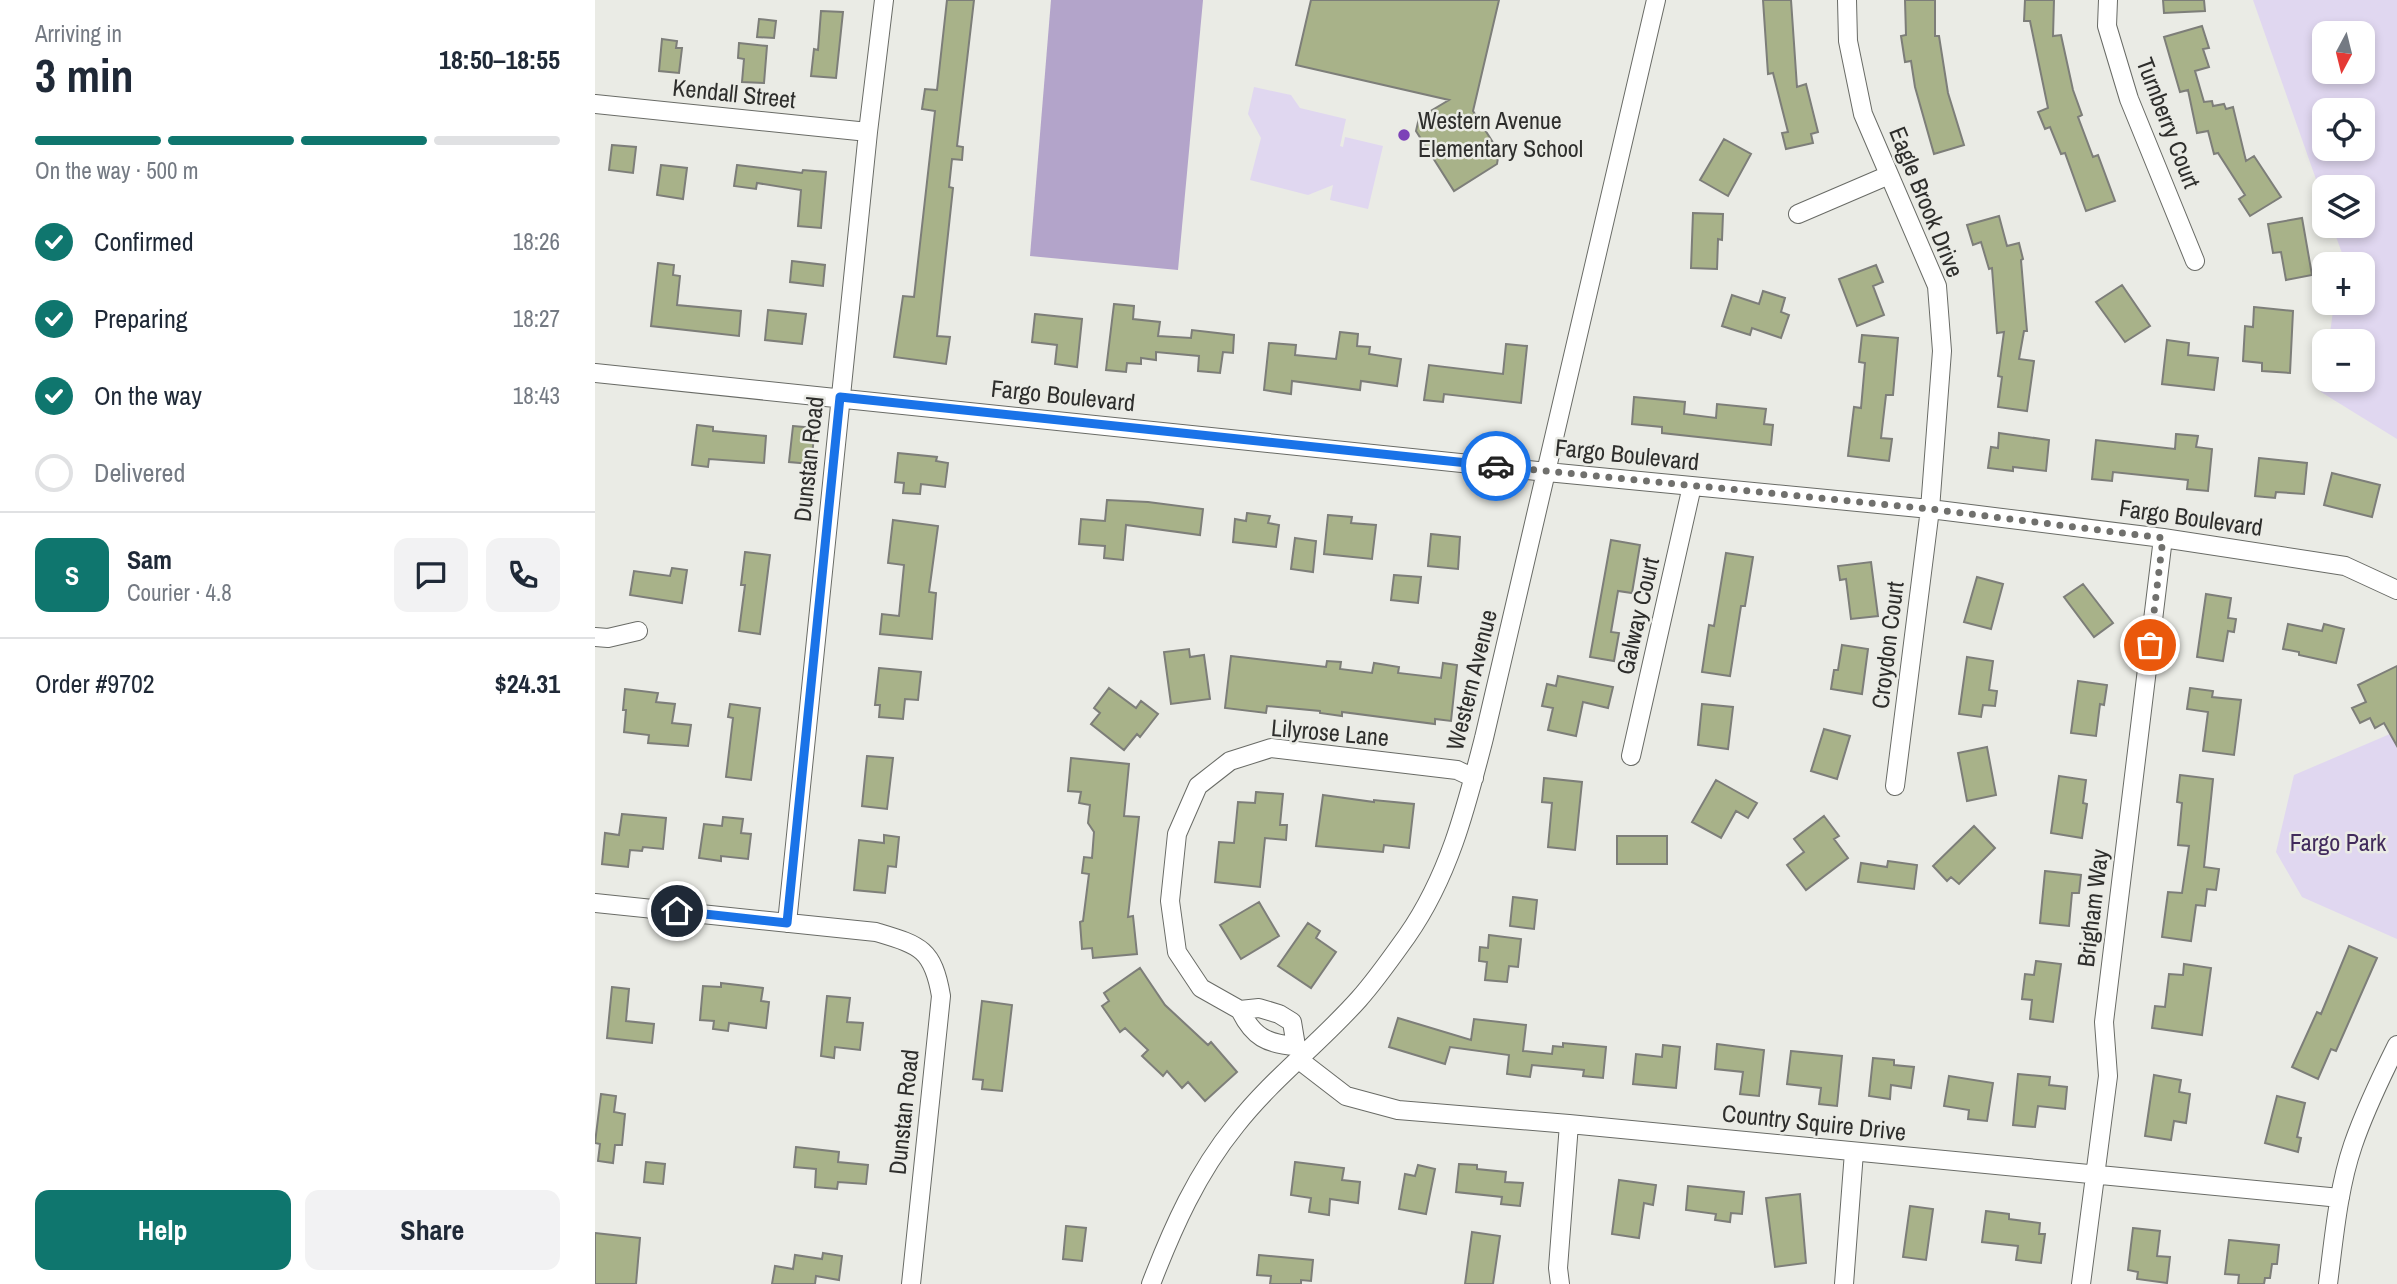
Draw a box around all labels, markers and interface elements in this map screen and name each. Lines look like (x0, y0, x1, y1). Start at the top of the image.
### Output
text: Arriving in (35, 18, 122, 49)
north arrow (2312, 21, 2375, 84)
map controls (2312, 21, 2375, 392)
text: 18:50–18:55 (439, 42, 560, 77)
text: 3 min (35, 44, 134, 106)
street label: Turnberry Court (2129, 53, 2209, 193)
street label: Kendall Street (671, 71, 798, 115)
button: locate (2312, 98, 2375, 161)
place label: Western Avenue Elementary School (1418, 104, 1583, 164)
street label: Eagle Brook Drive (1882, 122, 1972, 282)
marker: Western Avenue Elementary School (1396, 127, 1412, 143)
text: On the way · 500 m (35, 155, 199, 186)
button: layers (2312, 175, 2375, 238)
icon: check (35, 223, 73, 261)
text: Confirmed (94, 224, 194, 259)
text: 18:26 (513, 226, 560, 257)
button: + (2312, 252, 2375, 315)
icon: check (35, 300, 73, 338)
text: Preparing (94, 301, 188, 336)
text: 18:27 (513, 303, 560, 334)
button: − (2312, 329, 2375, 392)
street label: Fargo Boulevard (990, 372, 1137, 418)
icon: check (35, 377, 73, 415)
text: On the way (94, 378, 202, 413)
text: 18:43 (513, 380, 560, 411)
street label: Dunstan Road (786, 395, 830, 523)
courier (1461, 431, 1531, 501)
street label: Fargo Boulevard (1554, 431, 1701, 477)
icon: car (1477, 447, 1515, 485)
text: Delivered (94, 455, 185, 490)
street label: Fargo Boulevard (2117, 491, 2265, 543)
button: chat (394, 538, 468, 612)
button: phone (486, 538, 560, 612)
text: Sam (127, 542, 172, 577)
street label: Galway Court (1608, 554, 1666, 677)
text: S (65, 558, 79, 593)
text: Courier · 4.8 (127, 577, 232, 608)
street label: Croydon Court (1863, 579, 1911, 710)
street label: Western Avenue (1438, 606, 1504, 753)
pin (2120, 615, 2180, 675)
icon: bag (2131, 626, 2169, 664)
text: Order #9702 (35, 666, 155, 701)
text: $24.31 (495, 666, 560, 701)
street label: Lilyrose Lane (1270, 711, 1390, 753)
park label: Fargo Park (2290, 826, 2386, 858)
street label: Brigham Way (2069, 847, 2115, 969)
pin (647, 881, 707, 941)
icon: home (658, 892, 696, 930)
street label: Dunstan Road (881, 1048, 925, 1176)
street label: Country Squire Drive (1721, 1096, 1908, 1148)
button: Help (35, 1190, 291, 1270)
button: Share (305, 1190, 560, 1270)

